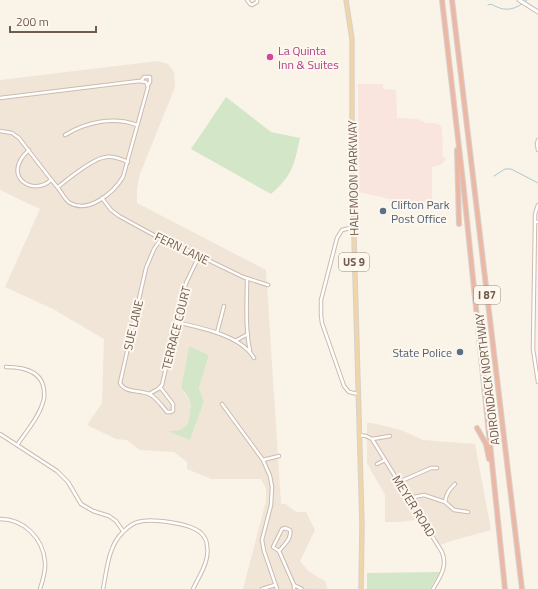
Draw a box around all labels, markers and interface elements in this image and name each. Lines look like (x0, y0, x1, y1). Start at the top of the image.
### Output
scale bar (10, 8, 96, 34)
text: 200 m (16, 12, 49, 31)
place label: La Quinta Inn & Suites (278, 41, 339, 74)
marker: La Quinta Inn & Suites (265, 52, 275, 62)
street label: HALFMOON PARKWAY (342, 120, 364, 236)
place label: Clifton Park Post Office (391, 195, 450, 228)
marker: Clifton Park Post Office (378, 206, 388, 216)
street label: FERN LANE (151, 227, 213, 270)
road number: US 9 (339, 253, 369, 271)
street label: TERRACE COURT (156, 283, 196, 372)
road number: I 87 (474, 286, 500, 304)
street label: SUE LANE (118, 298, 148, 352)
street label: ADIRONDACK NORTHWAY (469, 311, 505, 446)
place label: State Police (392, 343, 452, 362)
marker: State Police (455, 347, 465, 357)
street label: MEYER ROAD (387, 471, 441, 541)

